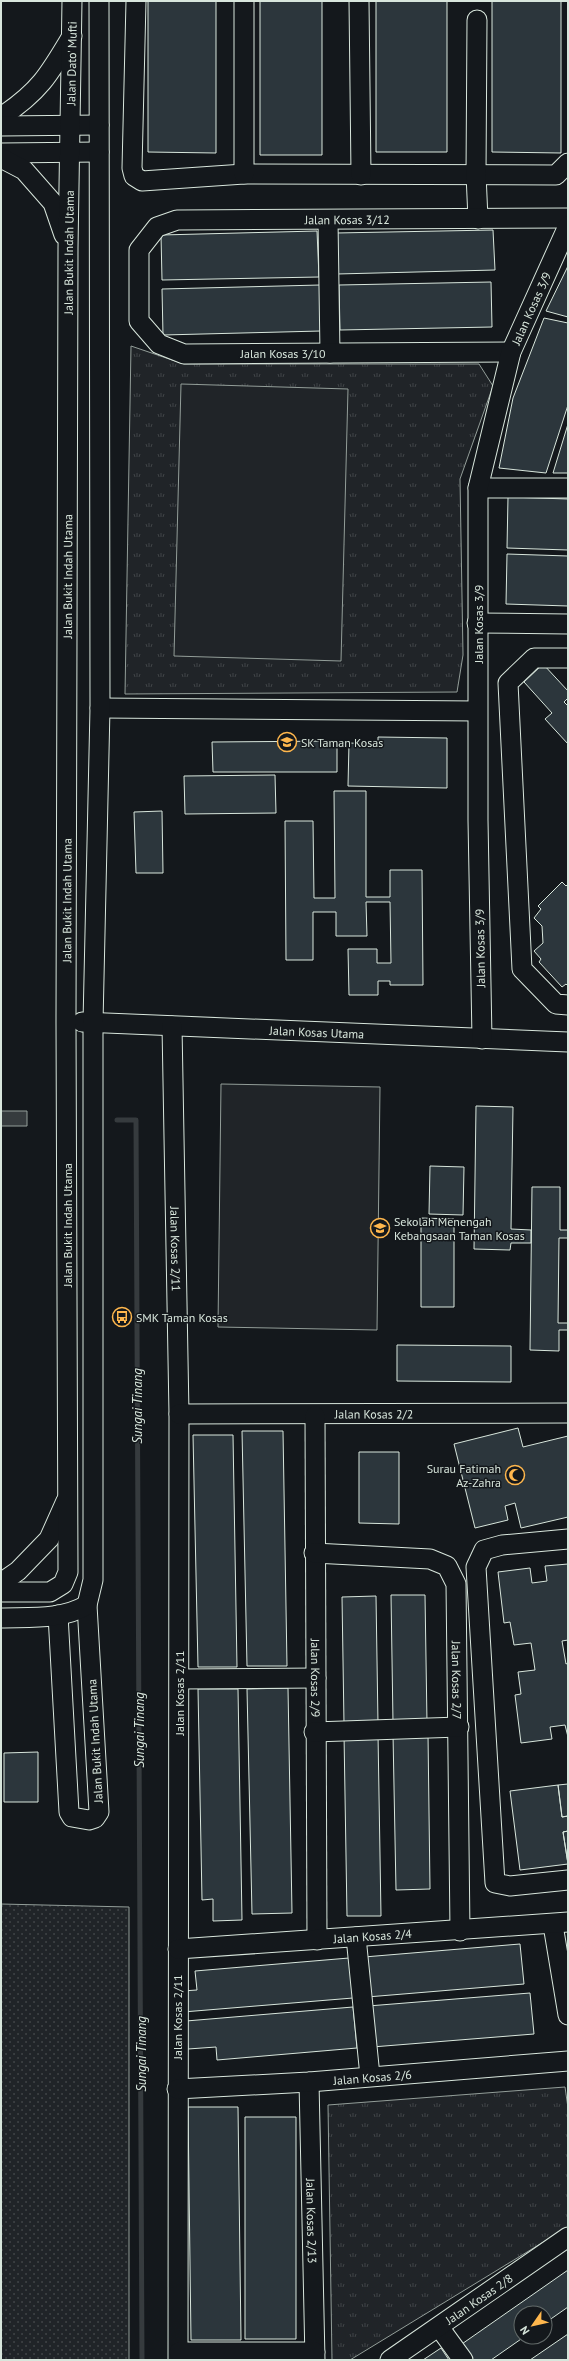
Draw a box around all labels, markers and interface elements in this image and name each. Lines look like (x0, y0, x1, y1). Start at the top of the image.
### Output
street label: Jalan Dato' Mufti (63, 21, 79, 106)
street label: Jalan Bukit Indah Utama (60, 190, 76, 315)
street label: Jalan Kosas 3/12 (304, 211, 390, 227)
street label: Jalan Kosas 3/9 (507, 269, 554, 348)
street label: Jalan Kosas 3/10 (240, 346, 326, 361)
street label: Jalan Bukit Indah Utama (59, 514, 75, 639)
street label: Jalan Kosas 3/9 (471, 585, 486, 664)
school or university icon: SK Taman Kosas (276, 731, 298, 753)
place label: SK Taman Kosas (301, 735, 383, 750)
street label: Jalan Bukit Indah Utama (59, 838, 74, 963)
street label: Jalan Kosas 3/9 (472, 909, 488, 988)
street label: Jalan Kosas Utama (268, 1022, 364, 1041)
street label: Jalan Bukit Indah Utama (60, 1163, 75, 1288)
street label: Jalan Kosas 2/11 (168, 1205, 184, 1292)
place label: Sekolah Menengah Kebangsaan Taman Kosas (394, 1214, 525, 1243)
school or university icon: Sekolah Menengah Kebangsaan Taman Kosas (369, 1217, 391, 1239)
bus stop icon: SMK Taman Kosas (111, 1306, 133, 1328)
place label: SMK Taman Kosas (136, 1310, 228, 1325)
water label: Sungai Tinang (129, 1368, 146, 1444)
street label: Jalan Kosas 2/2 (334, 1406, 413, 1421)
place label: Surau Fatimah Az-Zahra (427, 1461, 501, 1490)
mosque icon: Surau Fatimah Az-Zahra (504, 1464, 526, 1486)
street label: Jalan Kosas 2/9 (308, 1638, 324, 1717)
street label: Jalan Kosas 2/7 (449, 1640, 465, 1720)
street label: Jalan Kosas 2/11 (172, 1651, 187, 1736)
street label: Jalan Bukit Indah Utama (84, 1679, 106, 1804)
water label: Sungai Tinang (131, 1692, 148, 1768)
street label: Jalan Kosas 2/4 (332, 1925, 413, 1946)
street label: Jalan Kosas 2/11 (170, 1975, 185, 2060)
water label: Sungai Tinang (133, 2016, 150, 2092)
street label: Jalan Kosas 2/6 (332, 2066, 412, 2088)
street label: Jalan Kosas 2/13 (304, 2177, 320, 2264)
street label: Jalan Kosas 2/8 (441, 2270, 515, 2328)
north arrow (513, 2305, 553, 2345)
text: N (517, 2324, 533, 2338)

